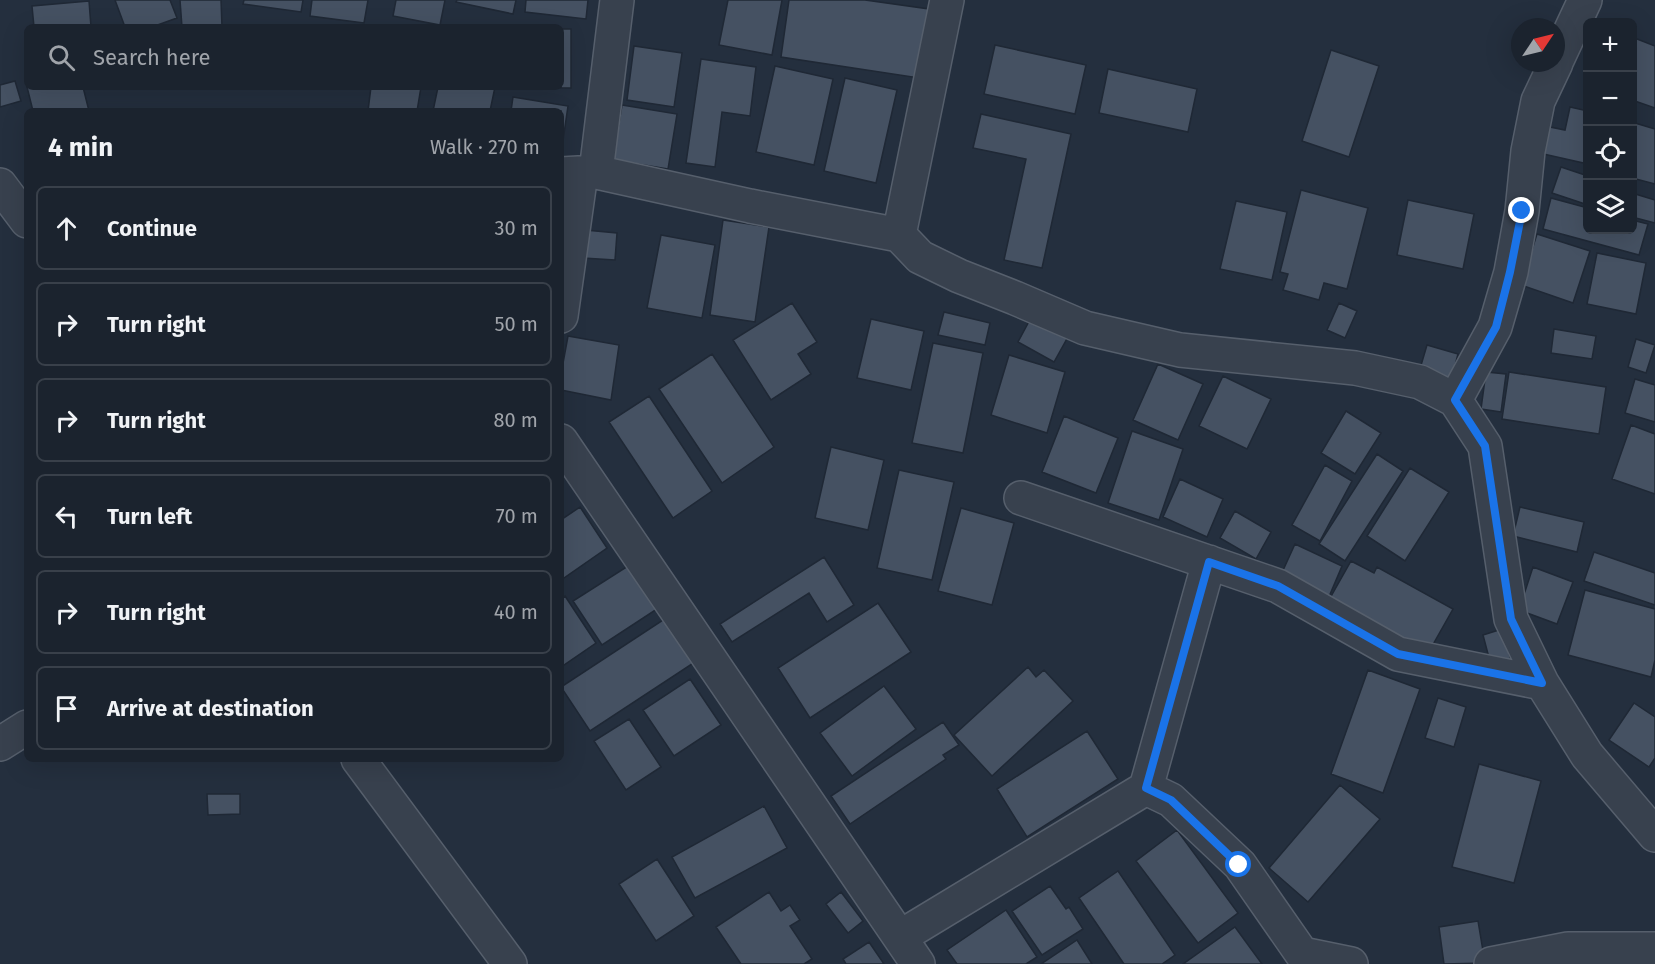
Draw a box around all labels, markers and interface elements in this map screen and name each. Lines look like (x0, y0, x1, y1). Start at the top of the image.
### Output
north arrow (1511, 18, 1565, 72)
map controls (1583, 18, 1637, 234)
button: + (1583, 18, 1637, 72)
search box (24, 24, 564, 90)
icon: search (45, 41, 78, 74)
text: Search here (93, 44, 211, 71)
button: − (1583, 72, 1637, 126)
button: locate (1583, 126, 1637, 180)
text: 4 min (48, 132, 113, 163)
text: Walk · 270 m (430, 135, 540, 159)
button: layers (1583, 180, 1637, 234)
route end (1508, 197, 1534, 223)
icon: ahead (50, 212, 83, 245)
text: Continue (107, 215, 197, 242)
text: 30 m (494, 216, 538, 240)
icon: right (50, 308, 83, 341)
text: Turn right (107, 311, 206, 338)
text: 50 m (494, 312, 538, 336)
icon: right (50, 404, 83, 437)
text: Turn right (107, 407, 206, 434)
text: 80 m (493, 408, 538, 432)
icon: left (50, 500, 83, 533)
text: Turn left (107, 503, 192, 530)
text: 70 m (496, 504, 538, 528)
icon: right (50, 596, 83, 629)
text: Turn right (107, 599, 206, 626)
text: 40 m (494, 600, 538, 624)
icon: arrive (50, 692, 83, 725)
text: Arrive at destination (107, 695, 314, 722)
route start (1225, 851, 1251, 877)

